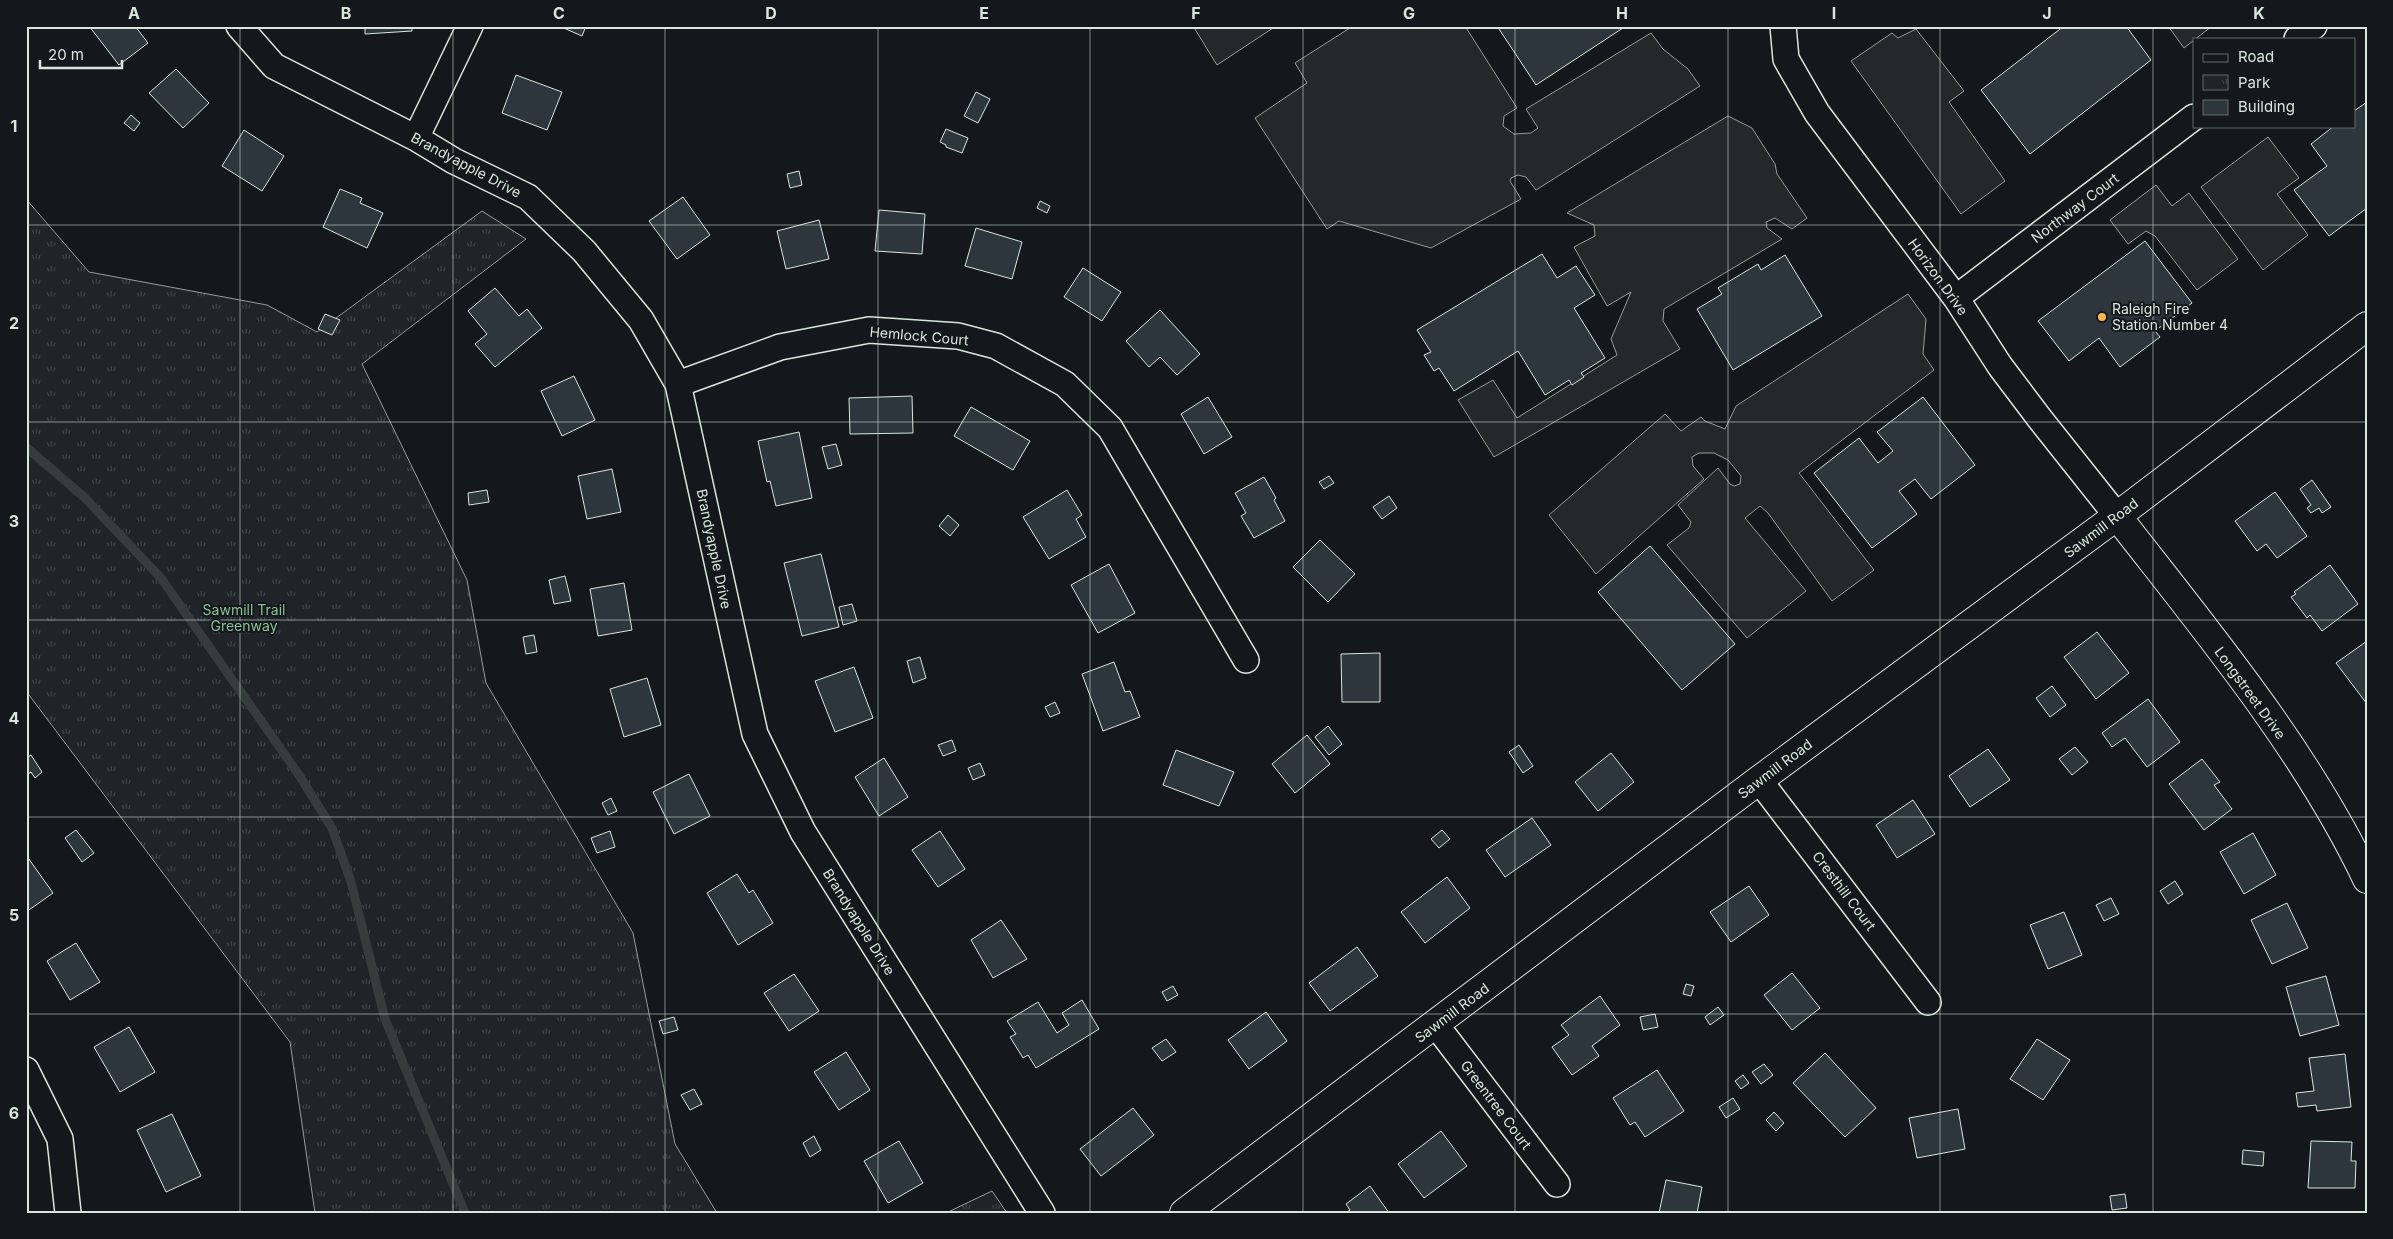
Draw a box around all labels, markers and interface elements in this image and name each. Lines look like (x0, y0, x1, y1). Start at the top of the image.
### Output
text: A (128, 3, 140, 23)
text: B (341, 3, 351, 23)
text: C (553, 3, 565, 23)
text: D (765, 3, 777, 23)
text: E (979, 3, 989, 23)
text: F (1191, 3, 1201, 23)
text: G (1403, 3, 1415, 23)
text: H (1616, 3, 1628, 23)
text: I (1832, 3, 1836, 23)
text: J (2042, 3, 2052, 23)
text: K (2253, 3, 2265, 23)
scale bar (40, 38, 122, 70)
legend (2193, 38, 2356, 128)
text: 20 m (48, 45, 84, 64)
text: Road (2238, 47, 2274, 66)
text: Park (2238, 73, 2271, 92)
text: Building (2238, 97, 2295, 116)
text: 1 (11, 116, 17, 136)
street label: Brandyapple Drive (408, 128, 524, 201)
street label: Northway Court (2028, 169, 2122, 246)
street label: Horizon Drive (1905, 235, 1972, 318)
place label: Raleigh Fire Station Number 4 (2112, 300, 2228, 333)
marker: Raleigh Fire Station Number 4 (2096, 311, 2108, 323)
text: 2 (9, 313, 19, 333)
street label: Hemlock Court (869, 323, 970, 348)
street label: Brandyapple Drive (693, 487, 736, 610)
street label: Sawmill Road (2060, 494, 2141, 561)
text: 3 (9, 511, 19, 531)
park label: Sawmill Trail Greenway (203, 601, 285, 634)
street label: Longstreet Drive (2211, 643, 2290, 742)
text: 4 (9, 708, 20, 728)
street label: Sawmill Road (1734, 735, 1815, 802)
street label: Cresthill Court (1809, 848, 1880, 934)
street label: Brandyapple Drive (820, 865, 899, 978)
text: 5 (9, 905, 19, 925)
street label: Sawmill Road (1411, 979, 1492, 1046)
street label: Greentree Court (1457, 1057, 1536, 1153)
text: 6 (9, 1103, 19, 1123)

